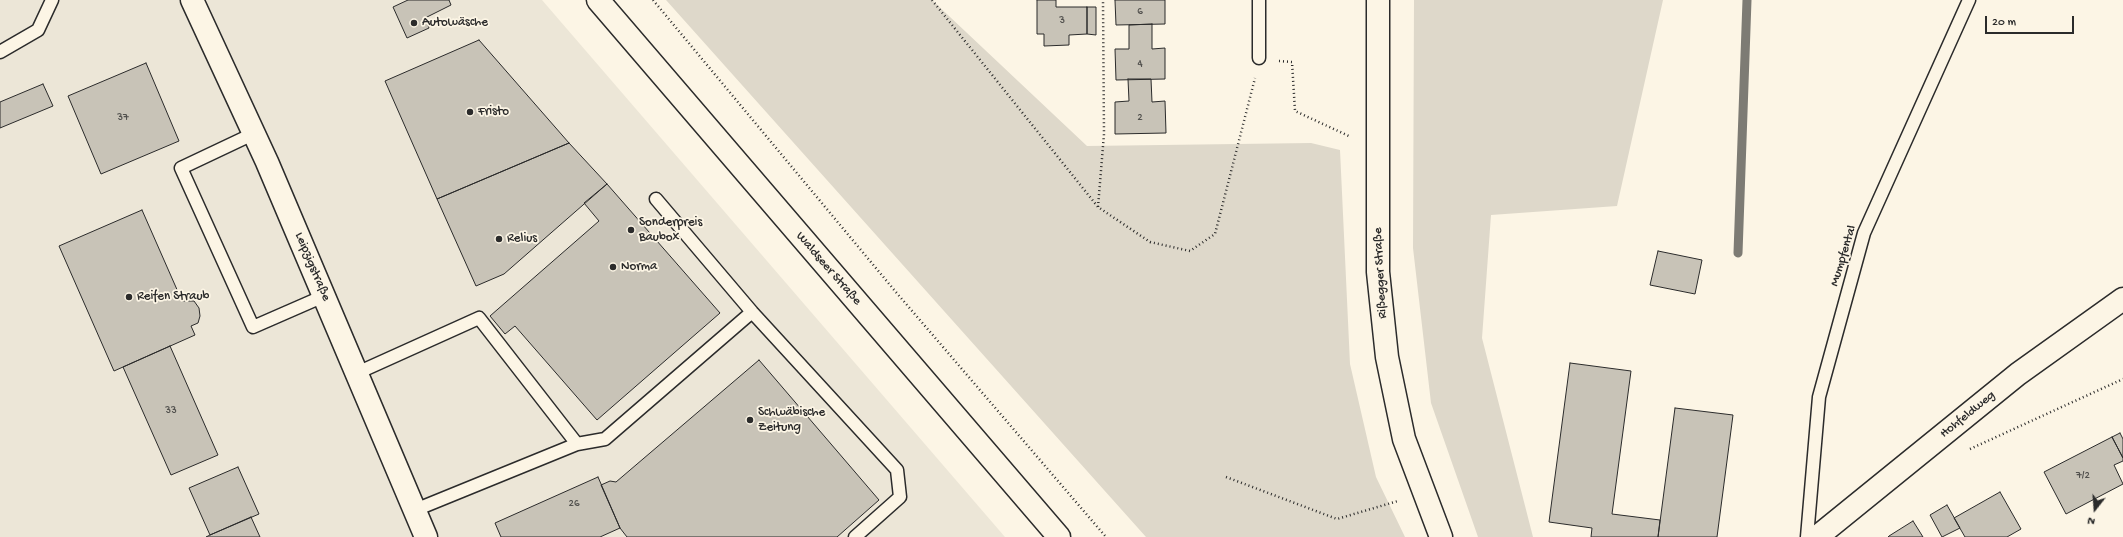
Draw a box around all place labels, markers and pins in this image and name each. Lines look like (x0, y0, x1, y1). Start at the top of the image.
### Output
place label: Autowäsche (422, 15, 488, 31)
marker: Autowäsche (409, 18, 419, 28)
place label: Fristo (478, 104, 509, 120)
marker: Fristo (465, 107, 475, 117)
place label: Sonderpreis Baubox (639, 215, 702, 246)
marker: Sonderpreis Baubox (626, 225, 636, 235)
place label: Relius (507, 231, 537, 247)
marker: Relius (494, 234, 504, 244)
place label: Norma (621, 259, 657, 275)
marker: Norma (608, 262, 618, 272)
place label: Reifen Straub (137, 289, 209, 305)
marker: Reifen Straub (124, 292, 134, 302)
place label: Schwäbische Zeitung (758, 405, 825, 436)
marker: Schwäbische Zeitung (745, 415, 755, 425)

